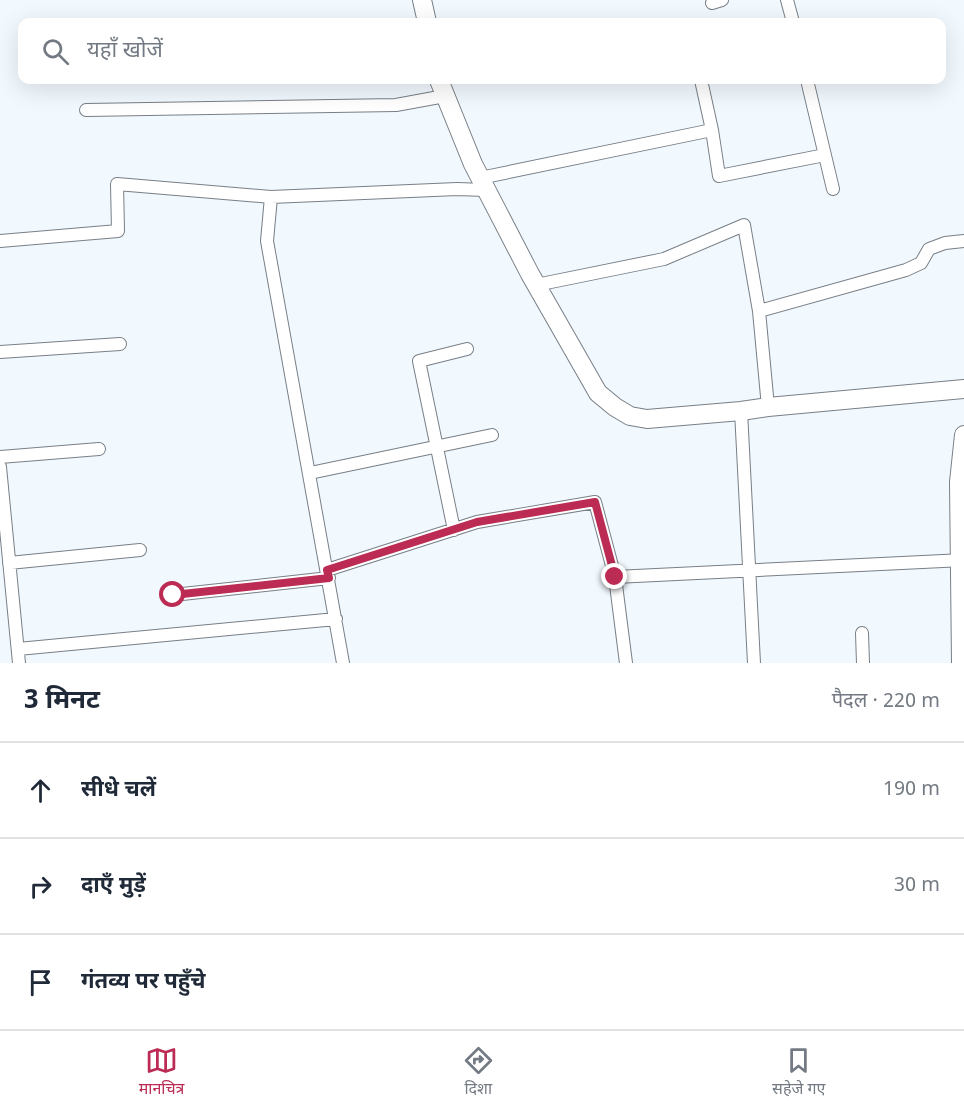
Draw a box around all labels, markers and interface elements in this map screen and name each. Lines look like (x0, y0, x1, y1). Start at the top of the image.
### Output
search box (18, 18, 946, 84)
icon: search (39, 35, 72, 68)
text: यहाँ खोजें (87, 37, 163, 66)
route end (601, 563, 627, 589)
route start (159, 581, 185, 607)
text: 3 मिनट (24, 685, 100, 719)
text: पैदल · 220 m (832, 689, 940, 715)
icon: ahead (24, 774, 57, 807)
text: सीधे चलें (81, 776, 156, 805)
text: 190 m (883, 777, 940, 803)
icon: right (24, 870, 57, 903)
text: दाएँ मुड़ें (81, 872, 146, 901)
text: 30 m (894, 873, 940, 899)
icon: arrive (24, 966, 57, 999)
text: गंतव्य पर पहुँचे (81, 968, 206, 997)
tab: मानचित्र (139, 1044, 184, 1101)
tab: दिशा (462, 1044, 495, 1101)
tab: सहेजे गए (772, 1044, 825, 1101)

